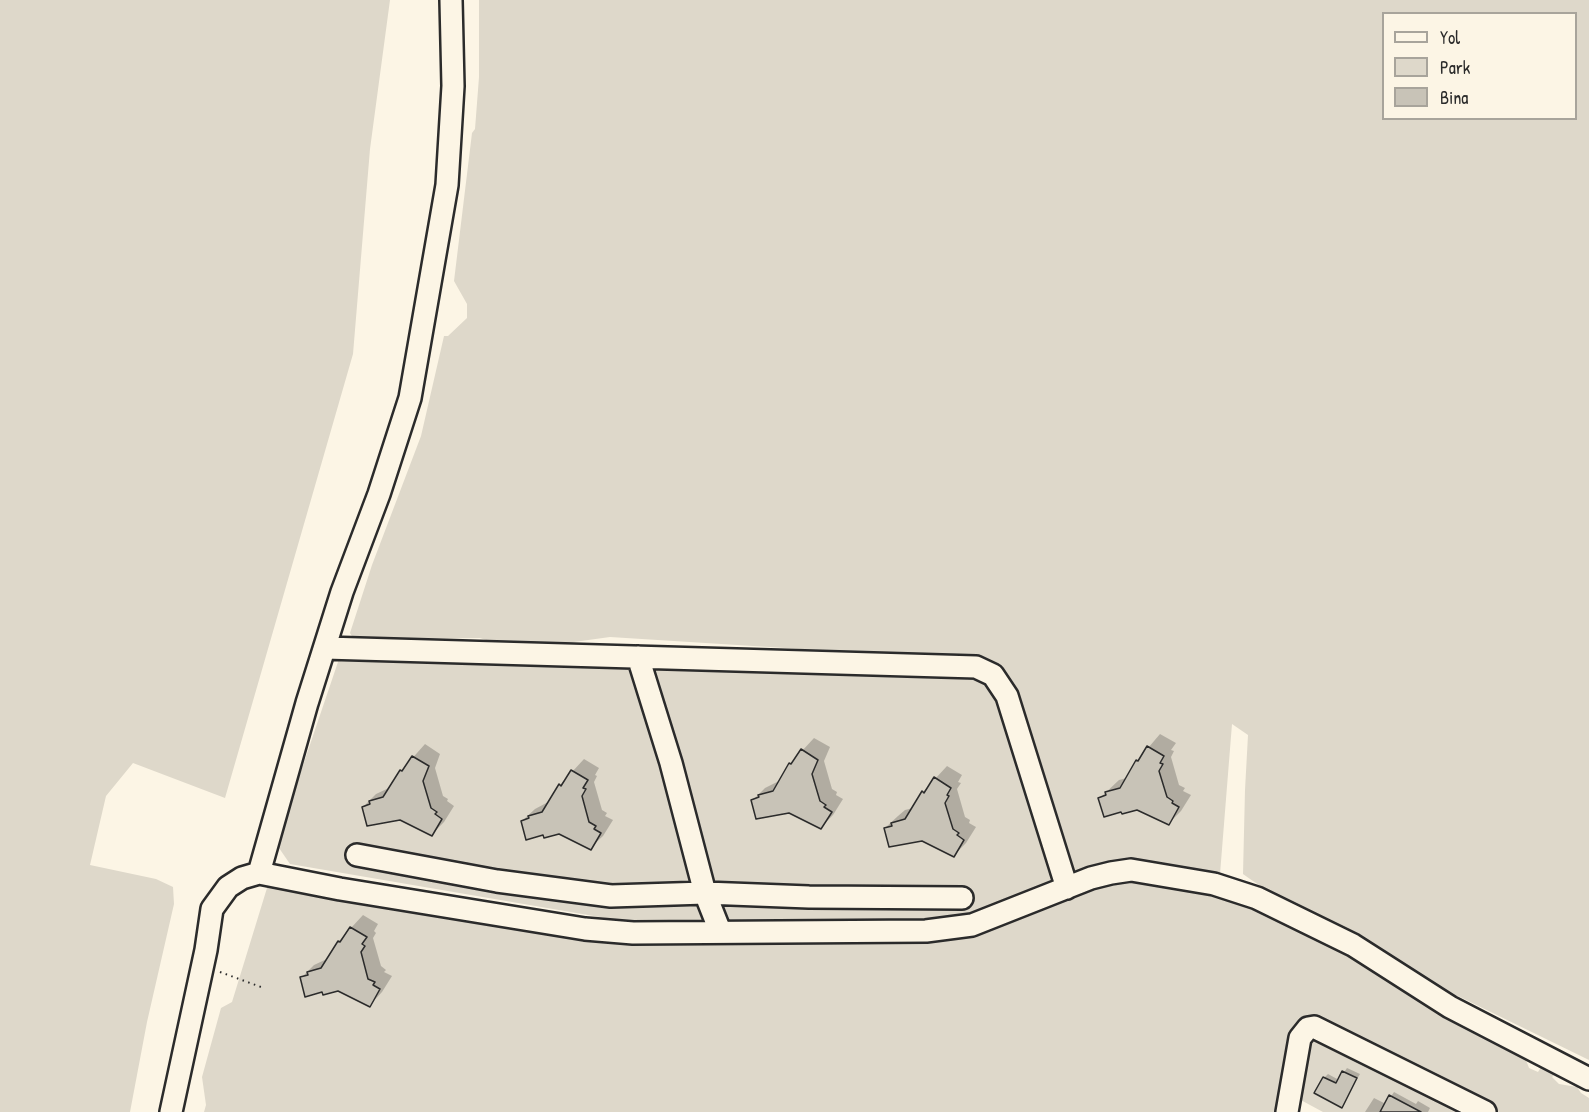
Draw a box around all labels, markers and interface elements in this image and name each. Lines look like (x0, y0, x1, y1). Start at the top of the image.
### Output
legend (1382, 12, 1577, 120)
text: Yol (1440, 25, 1460, 50)
text: Park (1440, 55, 1470, 80)
text: Bina (1440, 85, 1468, 110)

